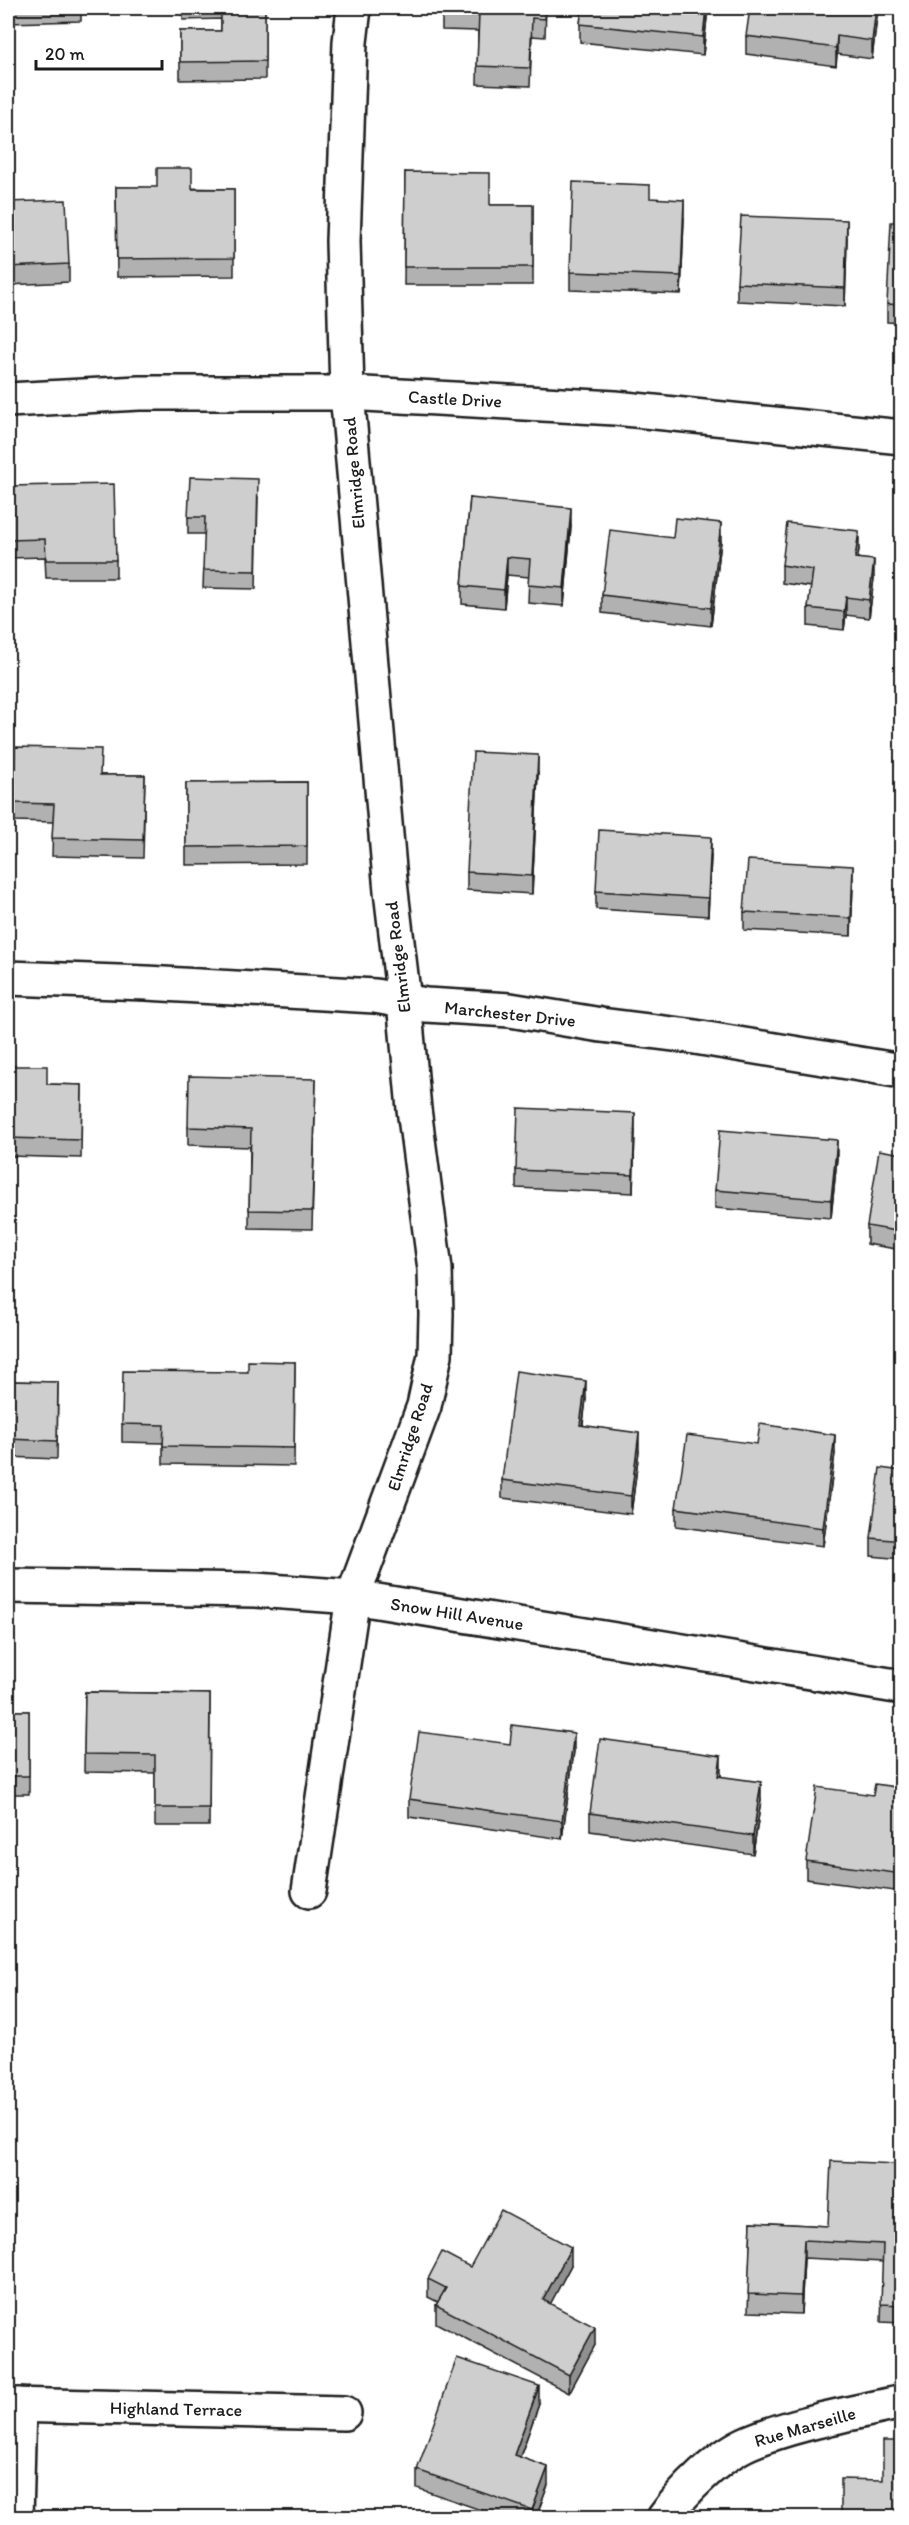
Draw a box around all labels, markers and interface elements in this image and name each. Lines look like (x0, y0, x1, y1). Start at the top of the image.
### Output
scale bar (36, 33, 162, 71)
text: 20 m (45, 43, 85, 65)
street label: Castle Drive (408, 386, 502, 412)
street label: Elmridge Road (338, 416, 370, 530)
street label: Elmridge Road (380, 900, 416, 1014)
street label: Marchester Drive (443, 996, 577, 1032)
street label: Elmridge Road (382, 1380, 438, 1494)
street label: Snow Hill Avenue (389, 1593, 525, 1635)
street label: Highland Terrace (110, 2397, 242, 2421)
street label: Rue Marseille (752, 2402, 858, 2452)

